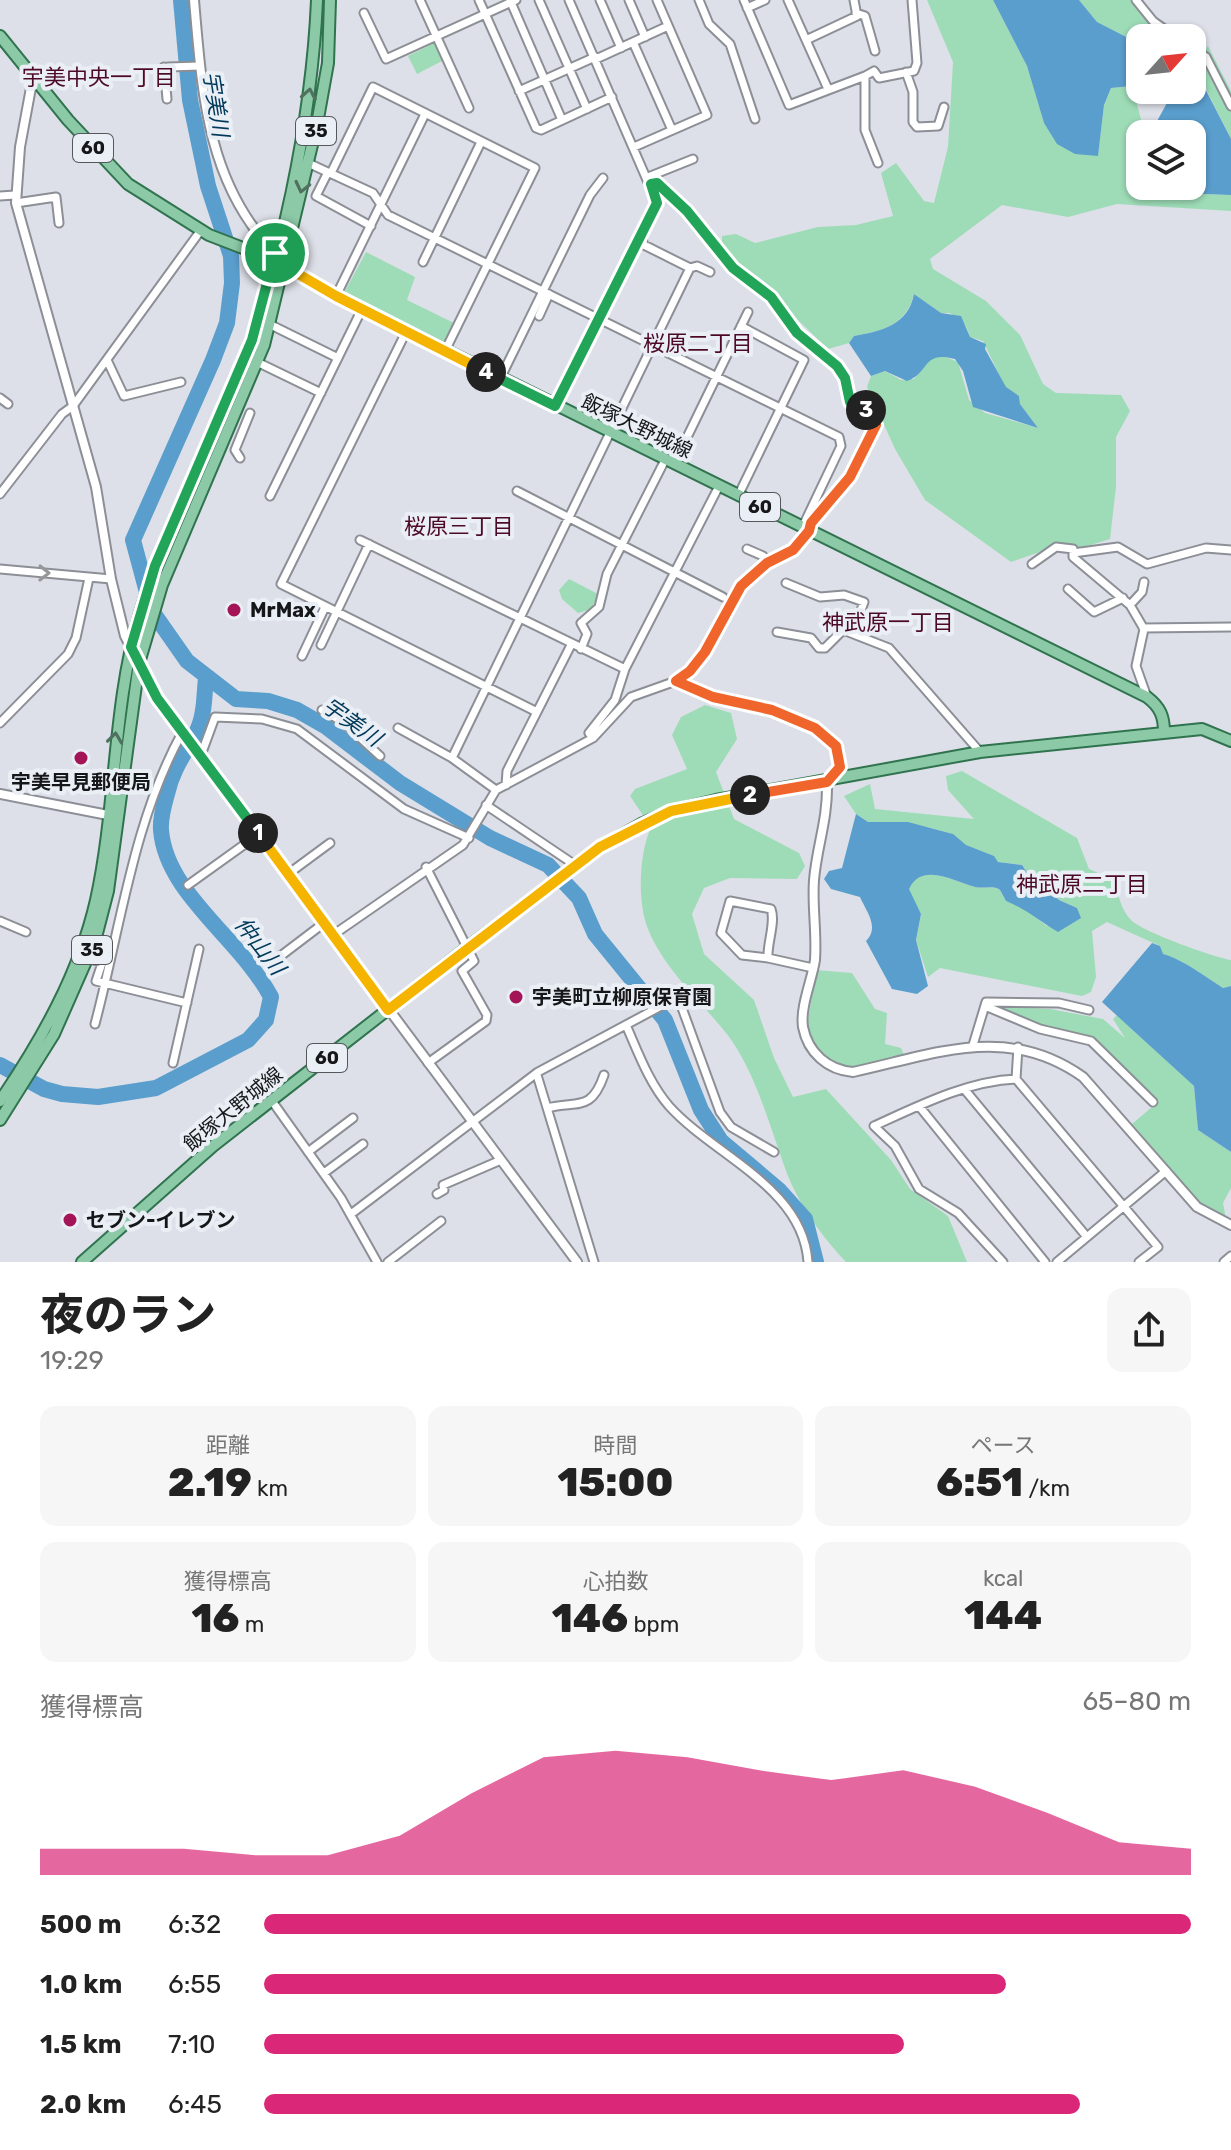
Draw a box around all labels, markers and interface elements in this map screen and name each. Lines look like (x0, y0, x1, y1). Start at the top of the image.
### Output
north arrow (1126, 24, 1206, 104)
map controls (1126, 24, 1206, 200)
district label: 宇美中央一丁目 (22, 64, 176, 91)
water label: 宇美川 (198, 69, 235, 141)
one-way arrow (300, 88, 317, 101)
road number: 35 (296, 117, 336, 145)
button: layers (1126, 120, 1206, 200)
road number: 60 (73, 134, 113, 162)
one-way arrow (295, 180, 312, 194)
pin (241, 219, 309, 287)
icon: arrive (253, 231, 297, 275)
district label: 桜原二丁目 (643, 330, 753, 357)
pin: 4 (466, 352, 506, 392)
text: 4 (478, 358, 494, 385)
street label: 飯塚大野城線 (578, 389, 696, 463)
pin: 3 (846, 390, 886, 430)
text: 3 (859, 396, 873, 423)
road number: 60 (740, 493, 780, 521)
district label: 桜原三丁目 (404, 513, 514, 540)
one-way arrow (38, 565, 51, 582)
place label: MrMax (250, 598, 316, 622)
marker: MrMax (225, 601, 243, 619)
district label: 神武原一丁目 (822, 609, 954, 636)
water label: 宇美川 (317, 692, 388, 753)
one-way arrow (106, 731, 123, 744)
marker: 宇美早見郵便局 (72, 749, 90, 767)
place label: 宇美早見郵便局 (11, 770, 151, 794)
pin: 2 (730, 775, 770, 815)
text: 2 (743, 781, 757, 808)
pin: 1 (238, 813, 278, 853)
text: 1 (253, 819, 263, 846)
district label: 神武原二丁目 (1016, 871, 1148, 898)
water label: 仲山川 (229, 912, 292, 982)
road number: 35 (72, 936, 112, 964)
place label: 宇美町立柳原保育園 (532, 985, 712, 1009)
marker: 宇美町立柳原保育園 (507, 988, 525, 1006)
road number: 60 (307, 1044, 347, 1072)
street label: 飯塚大野城線 (179, 1062, 287, 1156)
place label: セブン-イレブン (86, 1208, 236, 1232)
marker: セブン-イレブン (61, 1211, 79, 1229)
button: share (1107, 1288, 1191, 1372)
text: 夜のラン (40, 1289, 216, 1341)
text: 19:29 (40, 1345, 104, 1376)
text: 距離 (206, 1432, 250, 1459)
text: 時間 (593, 1432, 638, 1459)
text: ペース (971, 1432, 1036, 1459)
text: 2.19 (168, 1459, 252, 1506)
text: 15:00 (557, 1459, 673, 1506)
text: 6:51 (936, 1459, 1023, 1506)
text: km (252, 1475, 288, 1502)
text: /km (1023, 1475, 1070, 1502)
text: kcal (983, 1565, 1023, 1592)
text: 獲得標高 (184, 1568, 272, 1595)
text: 心拍数 (582, 1568, 649, 1595)
text: 144 (964, 1592, 1042, 1639)
text: 16 (191, 1595, 239, 1642)
text: 146 (552, 1595, 628, 1642)
text: m (239, 1611, 264, 1638)
text: bpm (628, 1611, 679, 1638)
text: 65–80 m (1082, 1686, 1191, 1717)
text: 獲得標高 (40, 1692, 144, 1723)
text: 500 m (40, 1909, 122, 1940)
text: 6:32 (168, 1909, 221, 1940)
text: 1.0 km (40, 1969, 122, 2000)
text: 6:55 (168, 1969, 221, 2000)
text: 1.5 km (40, 2029, 122, 2060)
text: 7:10 (168, 2029, 216, 2060)
text: 2.0 km (40, 2089, 126, 2120)
text: 6:45 (168, 2089, 222, 2120)

